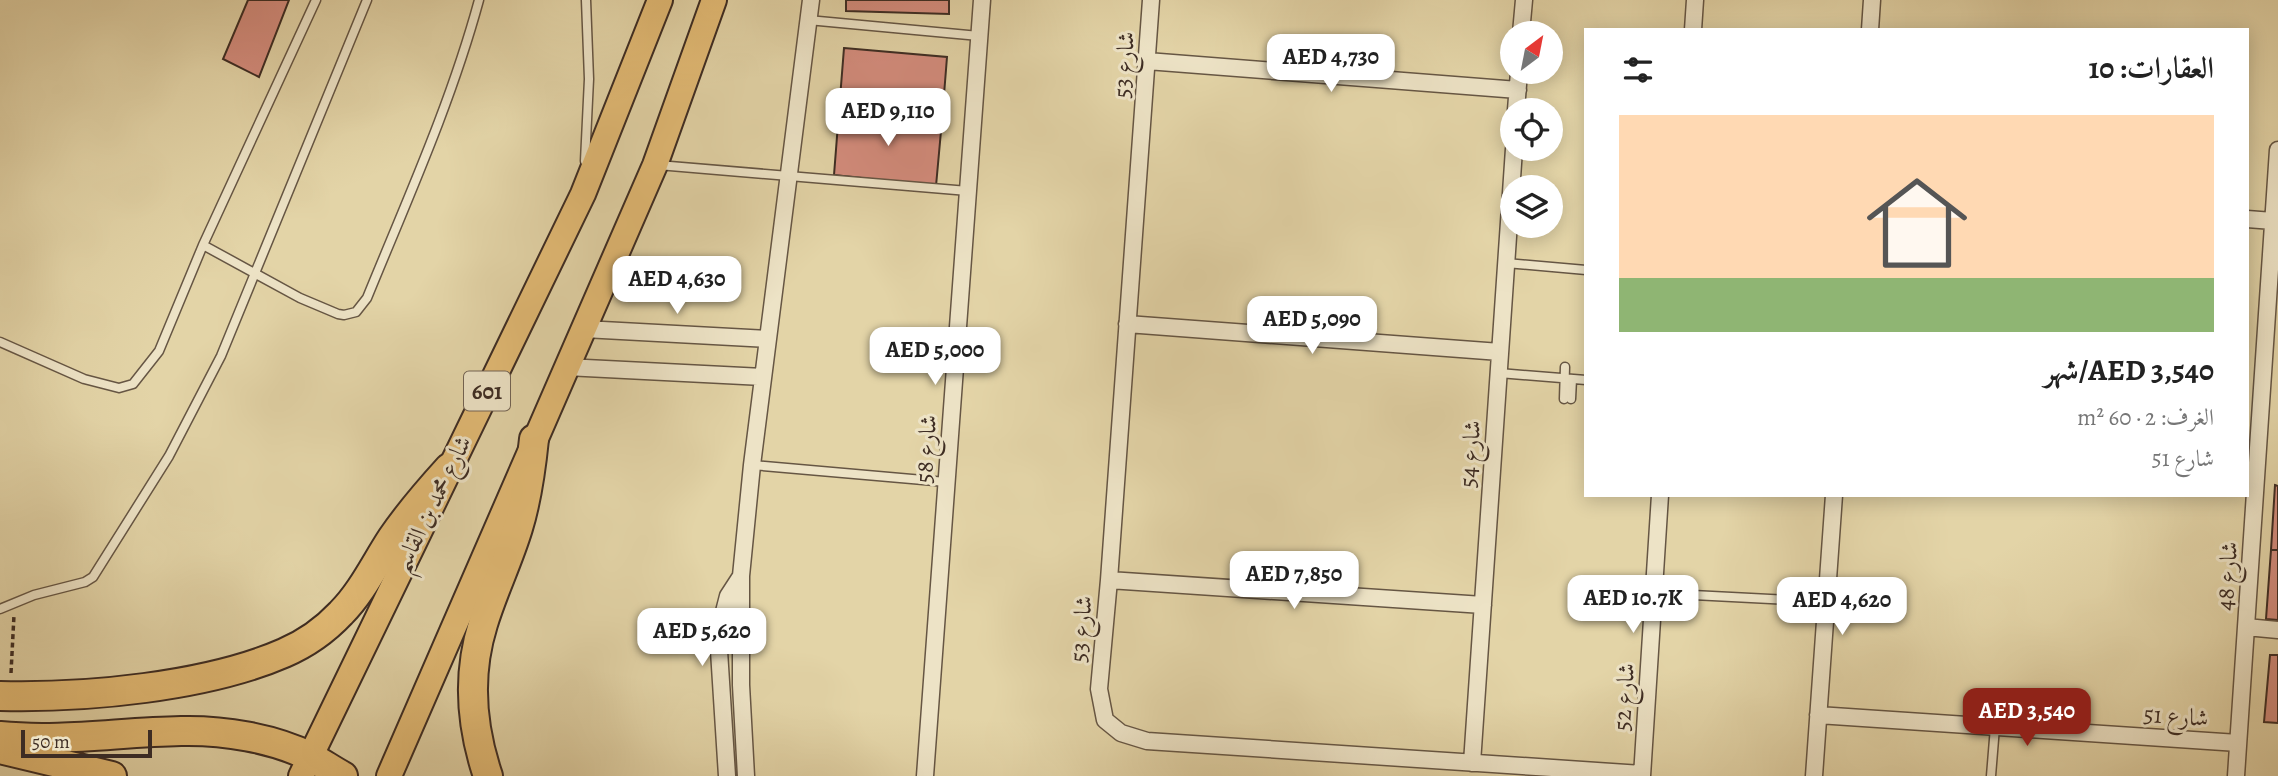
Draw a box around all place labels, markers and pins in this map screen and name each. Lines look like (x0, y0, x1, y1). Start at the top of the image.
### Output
pin: AED 4,730 (1251, 34, 1411, 94)
pin: AED 9,110 (808, 88, 968, 148)
pin: AED 4,630 (597, 256, 757, 316)
pin: AED 5,090 (1232, 296, 1392, 356)
pin: AED 5,000 (855, 328, 1015, 387)
pin: AED 7,850 (1214, 552, 1374, 611)
pin: AED 10.7K (1553, 576, 1713, 635)
pin: AED 4,620 (1762, 578, 1922, 637)
pin: AED 5,620 (622, 608, 782, 668)
pin: AED 3,540 (1947, 688, 2107, 748)

